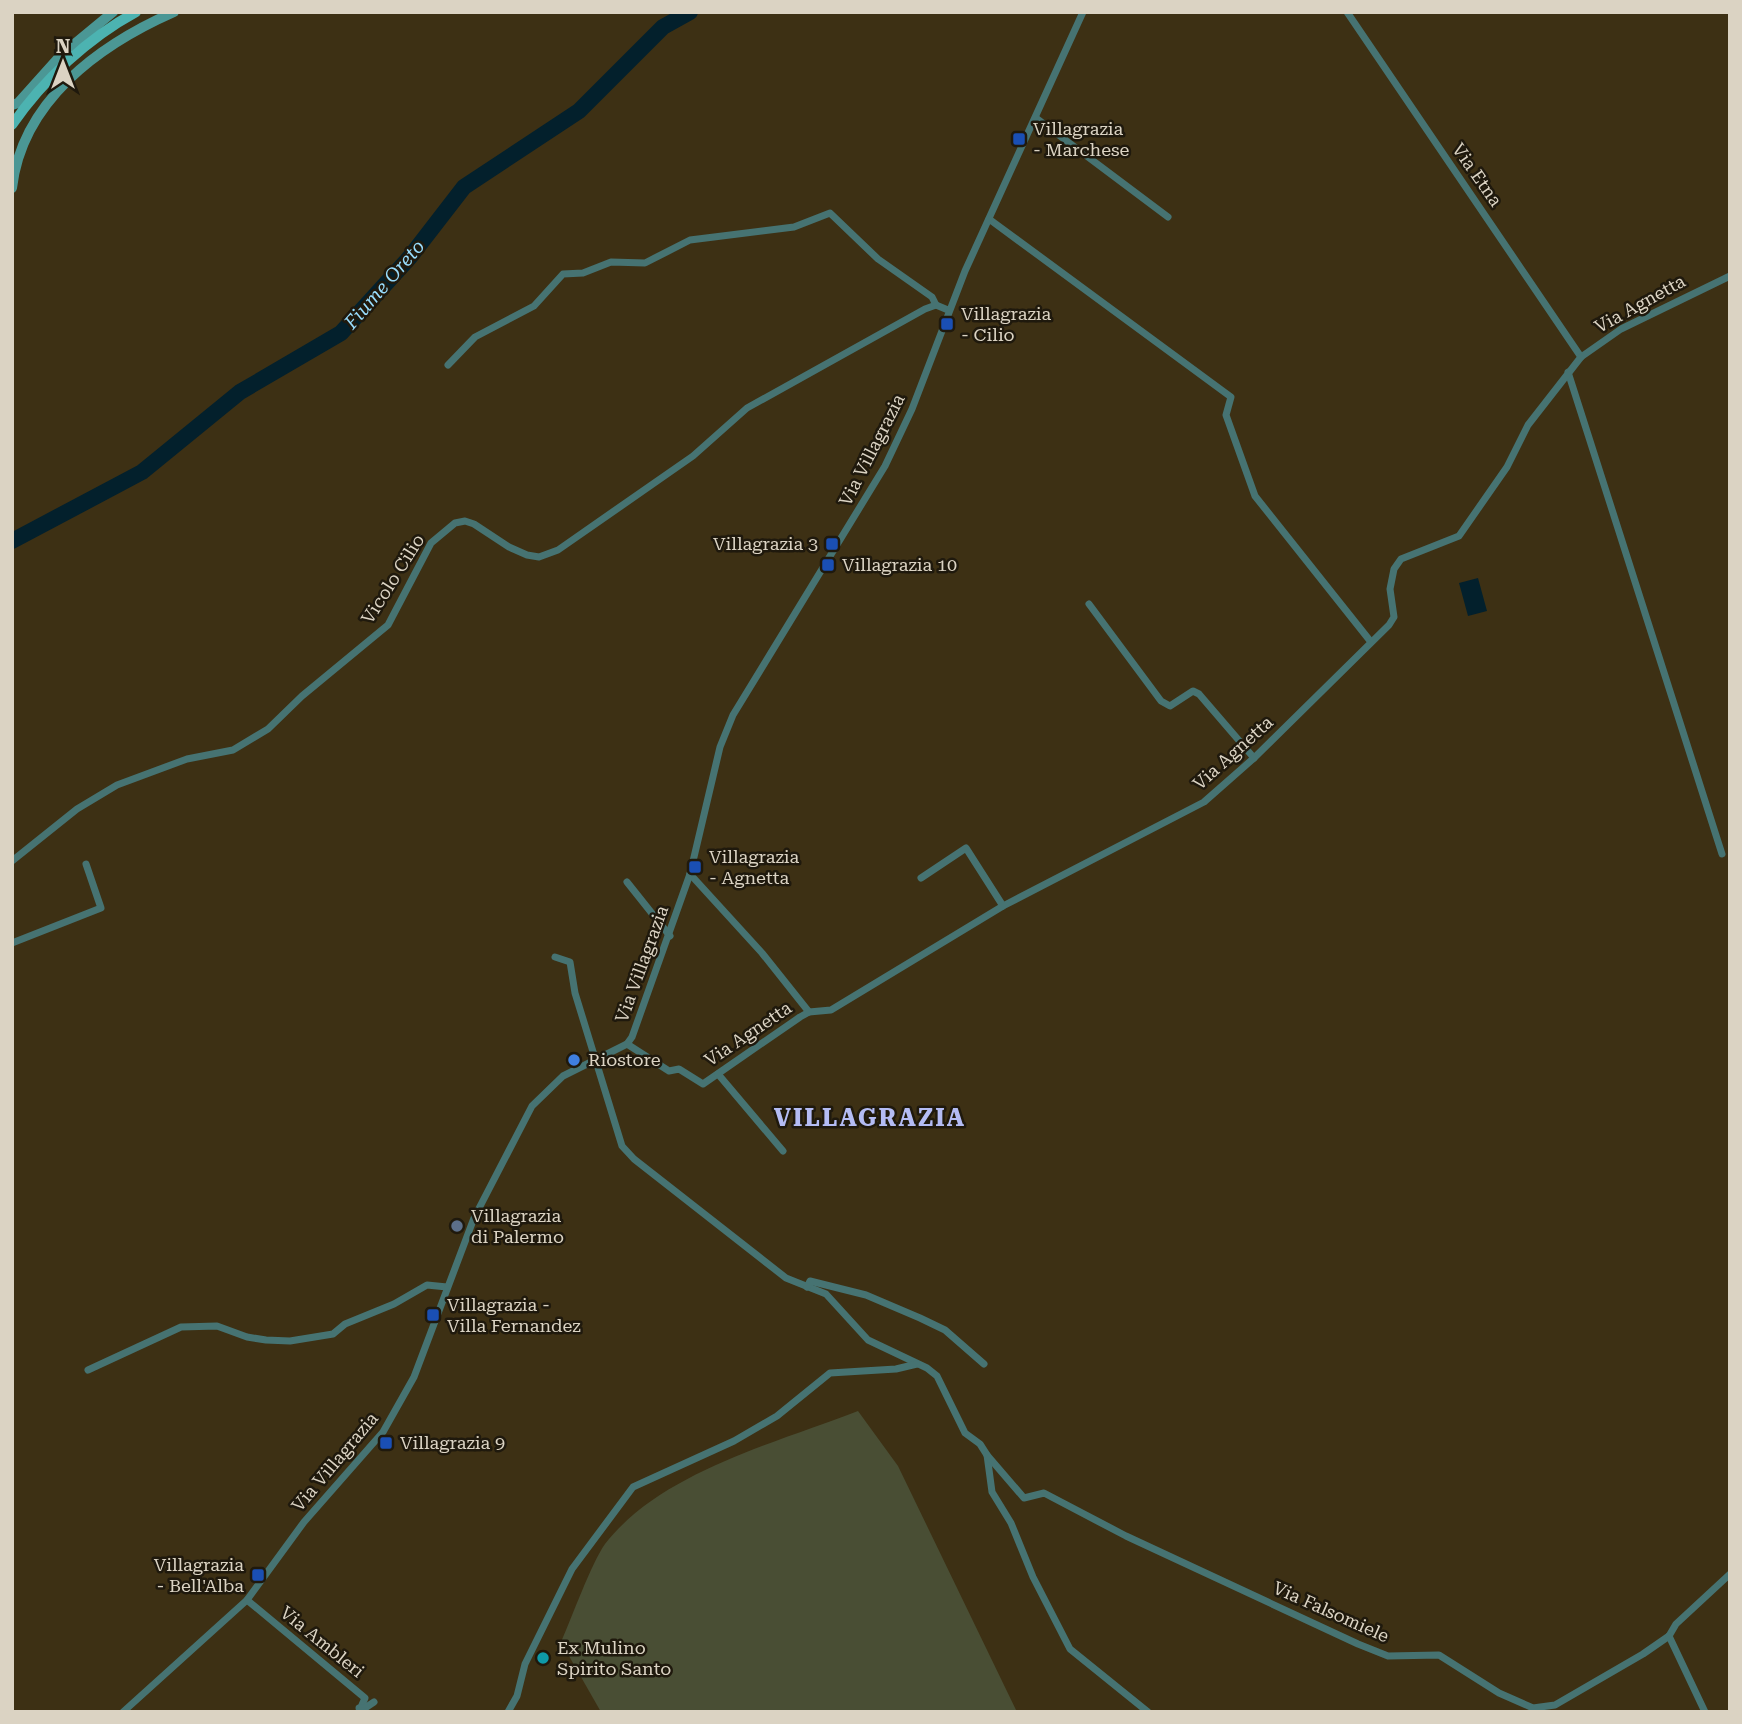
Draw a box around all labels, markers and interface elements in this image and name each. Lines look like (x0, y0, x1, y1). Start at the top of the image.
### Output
north arrow (28, 28, 98, 98)
text: N (56, 35, 71, 58)
place label: Villagrazia - Marchese (1033, 118, 1129, 160)
marker: Villagrazia - Marchese (1011, 131, 1027, 147)
street label: Via Etna (1448, 139, 1507, 211)
water label: Fiume Oreto (339, 235, 429, 334)
street label: Via Agnetta (1591, 270, 1689, 337)
place label: Villagrazia - Cilio (961, 303, 1052, 345)
marker: Villagrazia - Cilio (939, 316, 955, 332)
street label: Via Villagrazia (834, 390, 909, 509)
street label: Vicolo Cilio (357, 530, 428, 627)
place label: Villagrazia 3 (713, 533, 818, 554)
marker: Villagrazia 3 (824, 536, 840, 552)
place label: Villagrazia 10 (842, 554, 957, 575)
marker: Villagrazia 10 (820, 557, 836, 573)
street label: Via Agnetta (1188, 711, 1277, 794)
place label: Villagrazia - Agnetta (709, 846, 800, 888)
marker: Villagrazia - Agnetta (687, 859, 703, 875)
street label: Via Villagrazia (611, 902, 673, 1025)
street label: Via Agnetta (700, 997, 795, 1070)
place label: Riostore (588, 1049, 661, 1070)
marker: Riostore (566, 1052, 582, 1068)
district label: VILLAGRAZIA (774, 1104, 966, 1132)
place label: Villagrazia di Palermo (471, 1205, 564, 1247)
marker: Villagrazia di Palermo (449, 1218, 465, 1234)
place label: Villagrazia - Villa Fernandez (447, 1294, 581, 1336)
marker: Villagrazia - Villa Fernandez (425, 1307, 441, 1323)
street label: Via Villagrazia (287, 1408, 382, 1516)
place label: Villagrazia 9 (400, 1432, 505, 1453)
marker: Villagrazia 9 (378, 1435, 394, 1451)
place label: Villagrazia - Bell'Alba (154, 1554, 244, 1596)
marker: Villagrazia - Bell'Alba (250, 1567, 266, 1583)
street label: Via Falsomiele (1270, 1577, 1393, 1647)
street label: Via Ambleri (276, 1601, 369, 1682)
place label: Ex Mulino Spirito Santo (557, 1637, 671, 1679)
marker: Ex Mulino Spirito Santo (535, 1650, 551, 1666)

